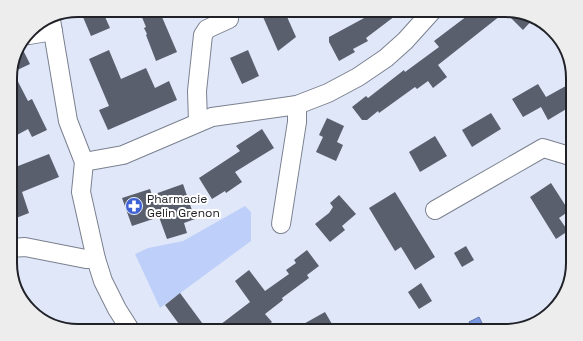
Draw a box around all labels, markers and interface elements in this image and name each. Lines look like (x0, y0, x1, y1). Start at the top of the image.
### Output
place label: Pharmacie Gelin Grenon (147, 191, 220, 221)
pharmacy icon: Pharmacie Gelin Grenon (124, 196, 144, 216)

